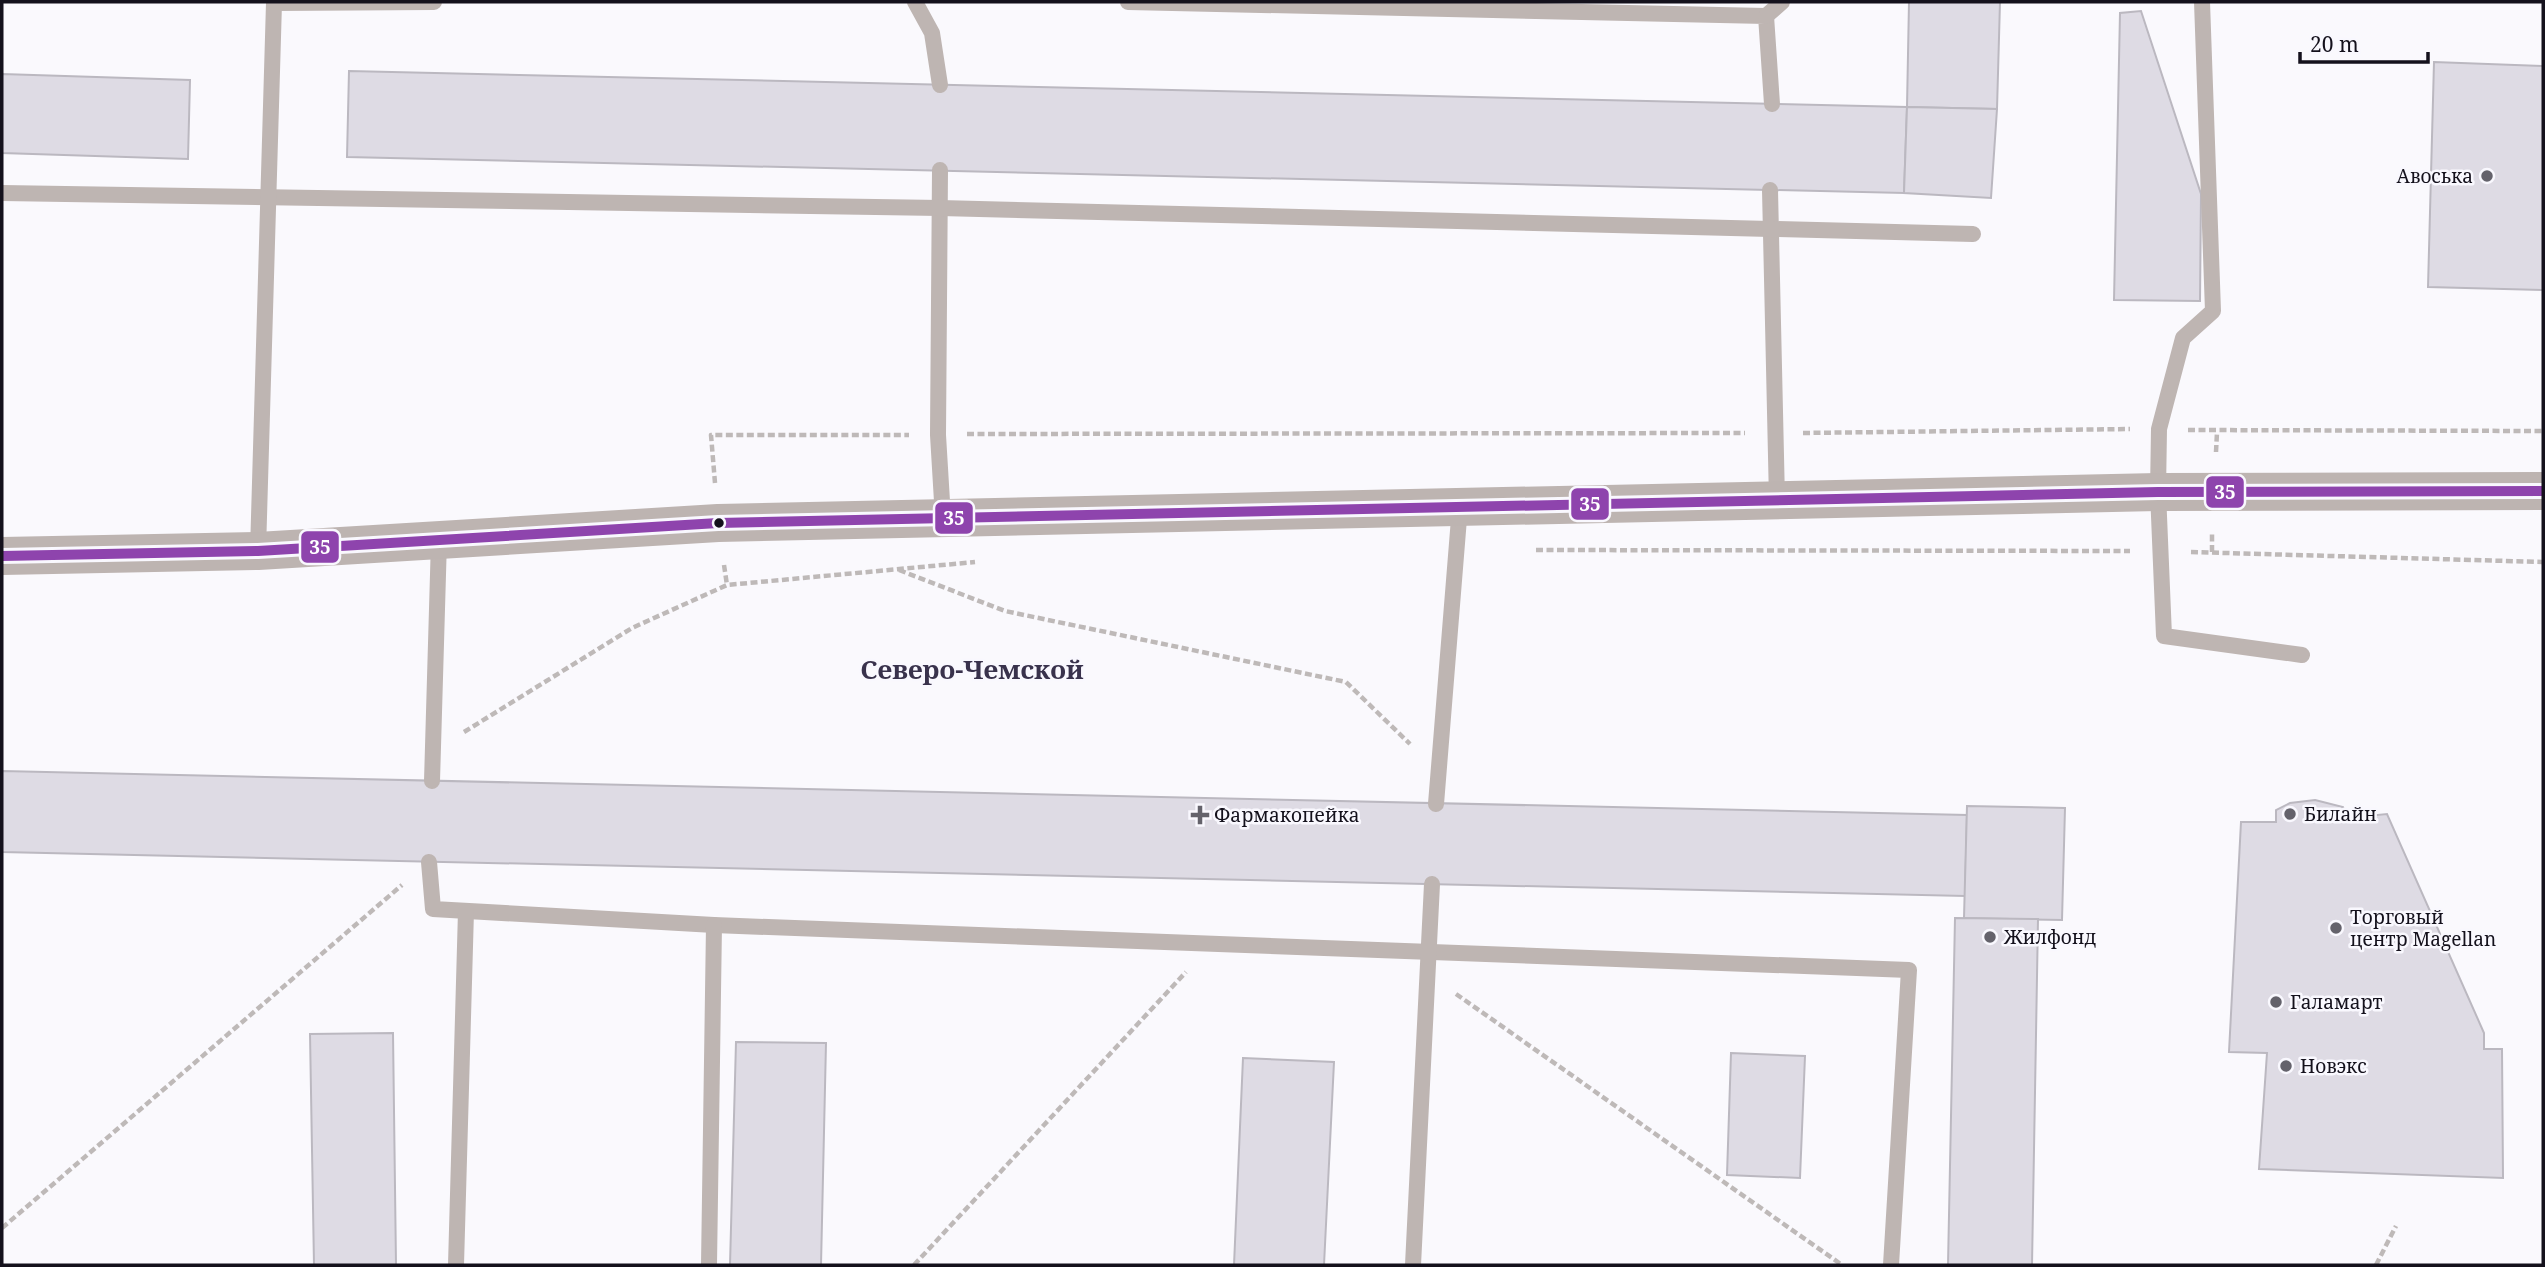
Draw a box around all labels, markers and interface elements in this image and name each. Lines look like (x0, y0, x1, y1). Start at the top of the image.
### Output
scale bar (2300, 21, 2428, 65)
text: 20 m (2310, 30, 2359, 58)
place label: Авоська (2396, 163, 2473, 189)
marker: Авоська (2479, 168, 2495, 184)
line badge: 35 (2205, 475, 2245, 509)
text: 35 (2214, 479, 2236, 505)
line badge: 35 (1570, 487, 1610, 521)
text: 35 (1579, 491, 1601, 517)
line badge: 35 (934, 501, 974, 535)
text: 35 (943, 505, 965, 531)
unlabelled marker (712, 516, 726, 530)
line badge: 35 (300, 530, 340, 564)
text: 35 (309, 534, 331, 560)
district label: Северо-Чемской (860, 651, 1084, 687)
place label: Билайн (2304, 801, 2377, 827)
place label: Фармакопейка (1214, 802, 1360, 828)
marker: Билайн (2282, 806, 2298, 822)
marker: Фармакопейка (1192, 807, 1208, 823)
place label: Торговый центр Magellan (2350, 904, 2496, 952)
marker: Торговый центр Magellan (2328, 920, 2344, 936)
place label: Жилфонд (2003, 924, 2097, 950)
marker: Жилфонд (1982, 929, 1998, 945)
place label: Галамарт (2290, 989, 2383, 1015)
marker: Галамарт (2268, 994, 2284, 1010)
place label: Новэкс (2300, 1053, 2367, 1079)
marker: Новэкс (2278, 1058, 2294, 1074)

